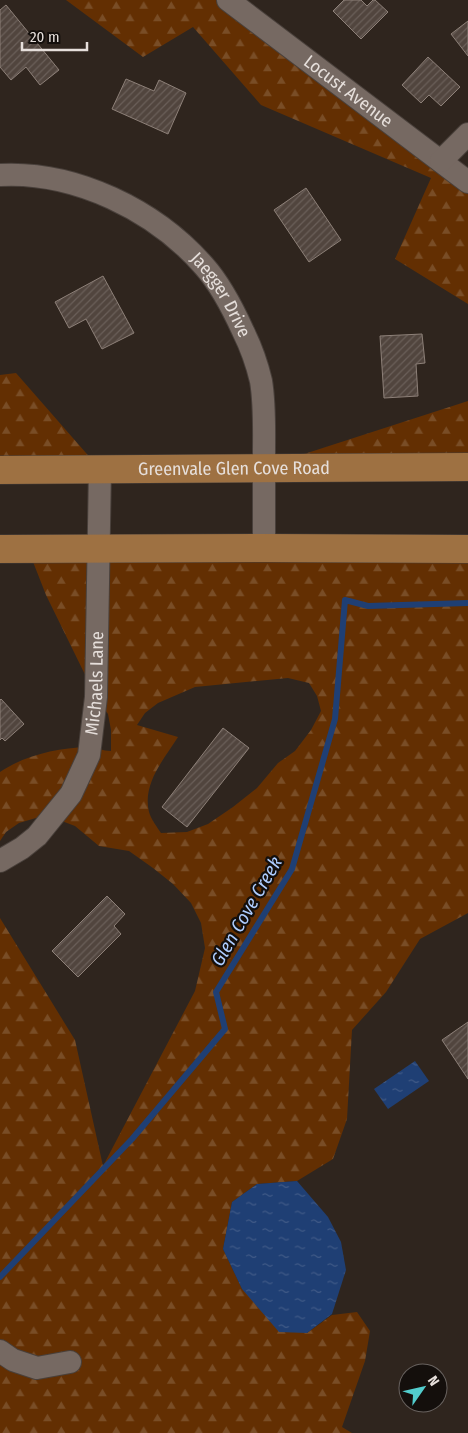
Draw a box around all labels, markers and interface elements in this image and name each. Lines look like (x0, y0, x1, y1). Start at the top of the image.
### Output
scale bar (22, 20, 88, 52)
text: 20 m (30, 28, 60, 46)
street label: Locust Avenue (299, 50, 397, 132)
street label: Jaegger Drive (186, 247, 255, 341)
street label: Greenvale Glen Cove Road (138, 457, 330, 480)
street label: Michaels Lane (80, 631, 108, 736)
water label: Glen Cove Creek (206, 852, 287, 970)
north arrow (398, 1363, 448, 1413)
text: N (424, 1373, 443, 1389)

